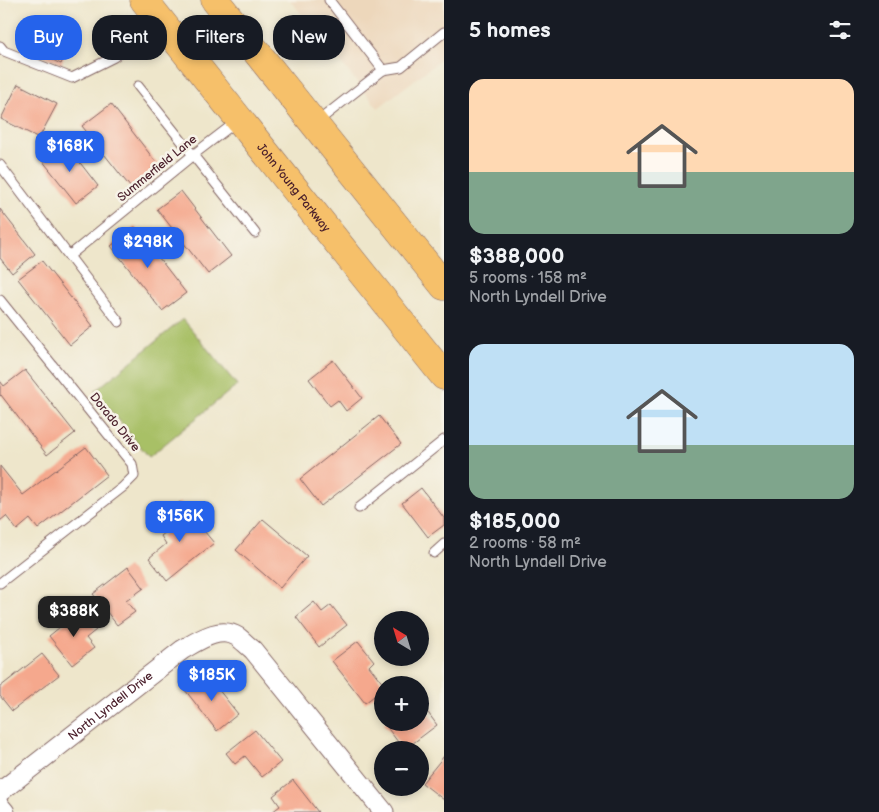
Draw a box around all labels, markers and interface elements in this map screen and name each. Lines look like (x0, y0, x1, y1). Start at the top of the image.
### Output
chip: Buy (15, 15, 82, 60)
chip: Rent (92, 15, 167, 60)
chip: Filters (177, 15, 263, 60)
chip: New (273, 15, 345, 60)
icon: filters (826, 16, 854, 44)
text: 5 homes (469, 18, 551, 43)
icon: home (617, 111, 707, 201)
pin: $168K (35, 130, 105, 173)
street label: Summerfield Lane (114, 132, 200, 205)
text: $168K (46, 137, 94, 156)
street label: John Young Parkway (253, 140, 334, 236)
pin: $298K (113, 226, 183, 269)
text: $298K (123, 233, 173, 252)
text: $388,000 (469, 244, 564, 269)
text: 5 rooms · 158 m² (469, 269, 587, 288)
text: North Lyndell Drive (469, 288, 607, 307)
icon: home (617, 376, 707, 466)
street label: Dorado Drive (86, 390, 143, 455)
pin: $156K (145, 500, 215, 543)
text: $156K (156, 507, 204, 526)
text: $185,000 (469, 509, 560, 534)
text: 2 rooms · 58 m² (469, 534, 581, 553)
text: North Lyndell Drive (469, 553, 607, 572)
pin: $388K (39, 596, 109, 638)
text: $388K (49, 602, 99, 621)
north arrow (374, 611, 429, 666)
map controls (374, 611, 429, 796)
pin: $185K (177, 660, 247, 702)
text: $185K (188, 666, 236, 685)
street label: North Lyndell Drive (65, 669, 156, 744)
button: + (374, 676, 429, 731)
button: − (374, 741, 429, 796)

